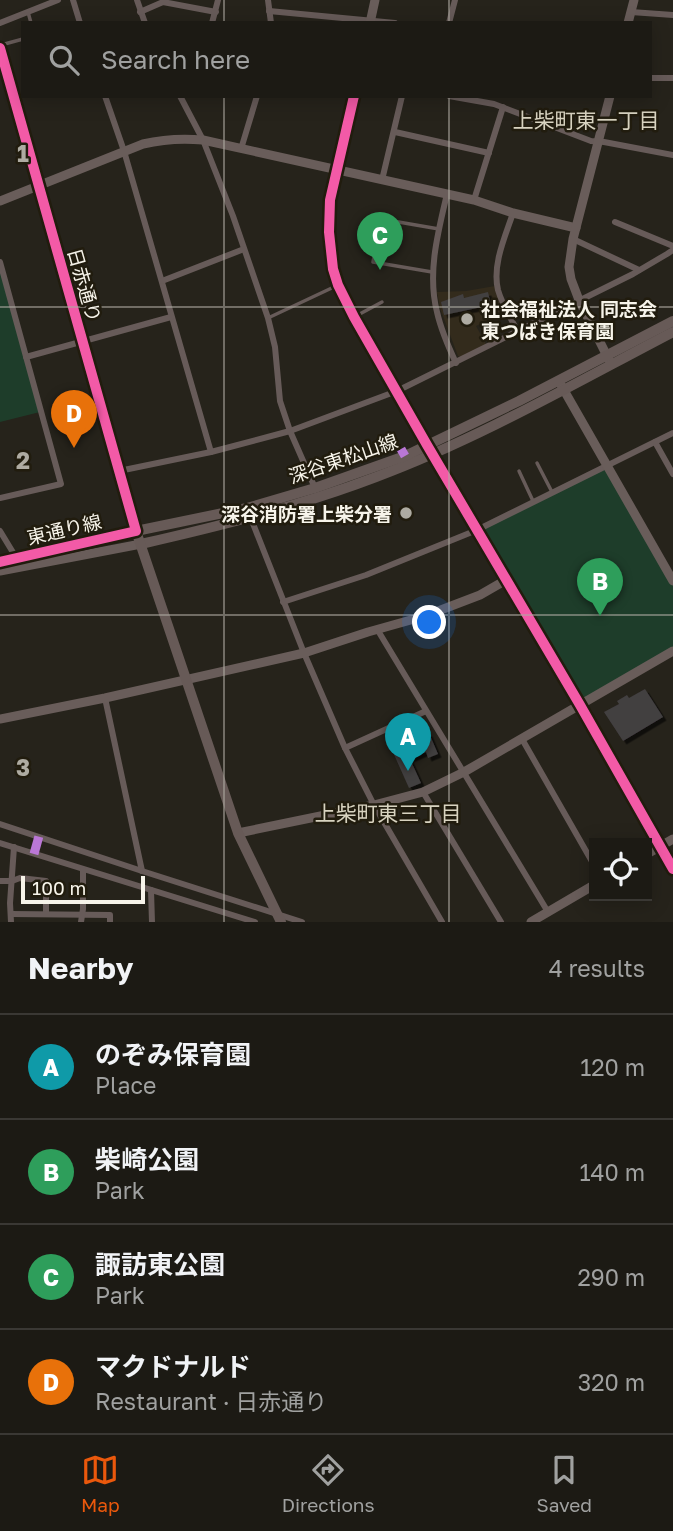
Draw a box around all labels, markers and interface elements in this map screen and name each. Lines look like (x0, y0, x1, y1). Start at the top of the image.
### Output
search box (21, 21, 652, 98)
icon: search (45, 41, 83, 79)
text: Search here (101, 44, 250, 75)
district label: 上柴町東一丁目 (513, 107, 660, 133)
text: 1 (17, 139, 29, 167)
pin: C (357, 212, 403, 270)
street label: 日赤通り (63, 245, 107, 325)
place label: 社会福祉法人 同志会 東つばき保育園 (481, 297, 657, 342)
marker: 社会福祉法人 同志会 東つばき保育園 (459, 311, 475, 327)
pin: D (51, 390, 97, 448)
street label: 深谷東松山線 (285, 429, 401, 487)
text: 2 (16, 446, 30, 474)
place label: 深谷消防署上柴分署 (221, 502, 392, 525)
marker: 深谷消防署上柴分署 (398, 505, 414, 521)
street label: 東通り線 (24, 509, 104, 549)
pin: B (577, 558, 623, 616)
your location (412, 605, 446, 639)
pin: A (385, 713, 431, 771)
text: 3 (16, 753, 30, 781)
district label: 上柴町東三丁目 (315, 800, 462, 826)
map controls (589, 838, 652, 901)
button: locate (589, 838, 652, 901)
scale bar (21, 873, 145, 905)
text: 100 m (32, 876, 86, 899)
text: Nearby (28, 950, 133, 986)
text: 4 results (549, 954, 645, 982)
text: のぞみ保育園 (95, 1039, 251, 1070)
text: A (43, 1053, 59, 1081)
text: 120 m (580, 1053, 645, 1081)
text: Place (95, 1071, 156, 1099)
text: 柴崎公園 (95, 1144, 199, 1175)
text: B (43, 1158, 59, 1186)
text: 140 m (579, 1158, 645, 1186)
text: Park (95, 1176, 145, 1204)
text: 諏訪東公園 (95, 1249, 225, 1280)
text: C (43, 1263, 59, 1291)
text: 290 m (577, 1263, 645, 1291)
text: Park (95, 1281, 145, 1309)
text: マクドナルド (95, 1351, 251, 1382)
text: D (43, 1368, 59, 1396)
text: 320 m (578, 1368, 645, 1396)
text: Restaurant · 日赤通り (95, 1387, 327, 1415)
tab: Map (81, 1451, 120, 1516)
tab: Directions (282, 1451, 375, 1516)
tab: Saved (537, 1451, 592, 1516)

